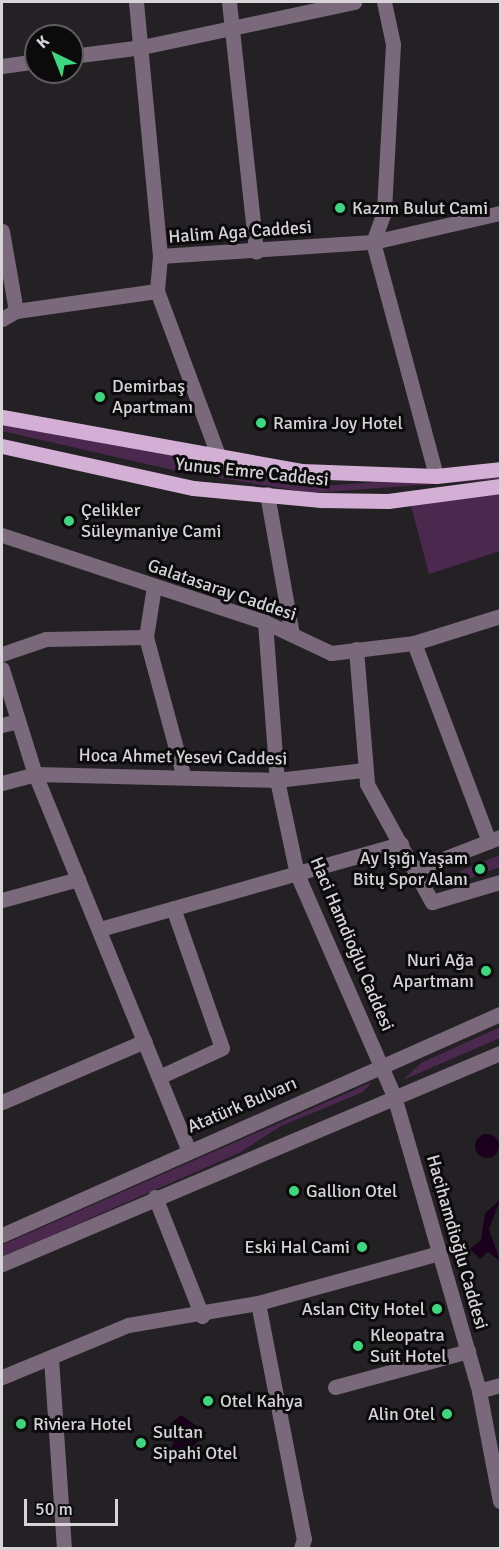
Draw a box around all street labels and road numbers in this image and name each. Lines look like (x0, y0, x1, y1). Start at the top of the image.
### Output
street label: Halim Aga Caddesi (168, 216, 312, 248)
street label: Yunus Emre Caddesi (174, 453, 330, 491)
street label: Galatasaray Caddesi (145, 554, 299, 626)
street label: Hoca Ahmet Yesevi Caddesi (78, 744, 288, 770)
street label: Haci Hamdioğlu Caddesi (306, 854, 398, 1034)
street label: Atatürk Bulvarı (184, 1072, 300, 1138)
street label: Hacihamdioğlu Caddesi (422, 1152, 492, 1332)

